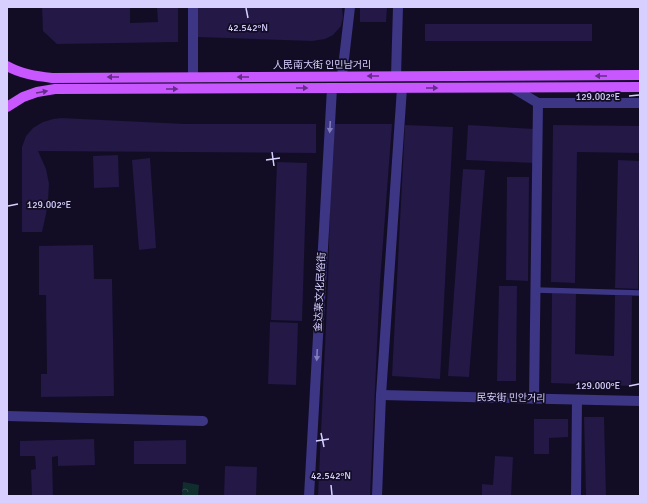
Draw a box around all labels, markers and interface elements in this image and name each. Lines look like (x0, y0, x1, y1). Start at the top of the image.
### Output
text: 42.542°N (228, 22, 268, 34)
street label: 人民南大街 인민남거리 (273, 59, 371, 71)
one-way arrow (366, 73, 379, 79)
one-way arrow (594, 73, 607, 79)
one-way arrow (106, 74, 119, 80)
one-way arrow (236, 74, 249, 80)
one-way arrow (296, 85, 309, 91)
one-way arrow (426, 85, 439, 91)
one-way arrow (166, 86, 179, 92)
one-way arrow (36, 88, 48, 94)
text: 129.002°E (576, 91, 621, 103)
one-way arrow (326, 121, 333, 133)
text: 129.002°E (27, 199, 72, 211)
street label: 金达莱文化民俗街 (312, 252, 328, 332)
one-way arrow (313, 349, 320, 361)
text: 129.000°E (576, 380, 621, 392)
street label: 民安街 민안거리 (476, 391, 546, 405)
text: 42.542°N (311, 470, 351, 482)

